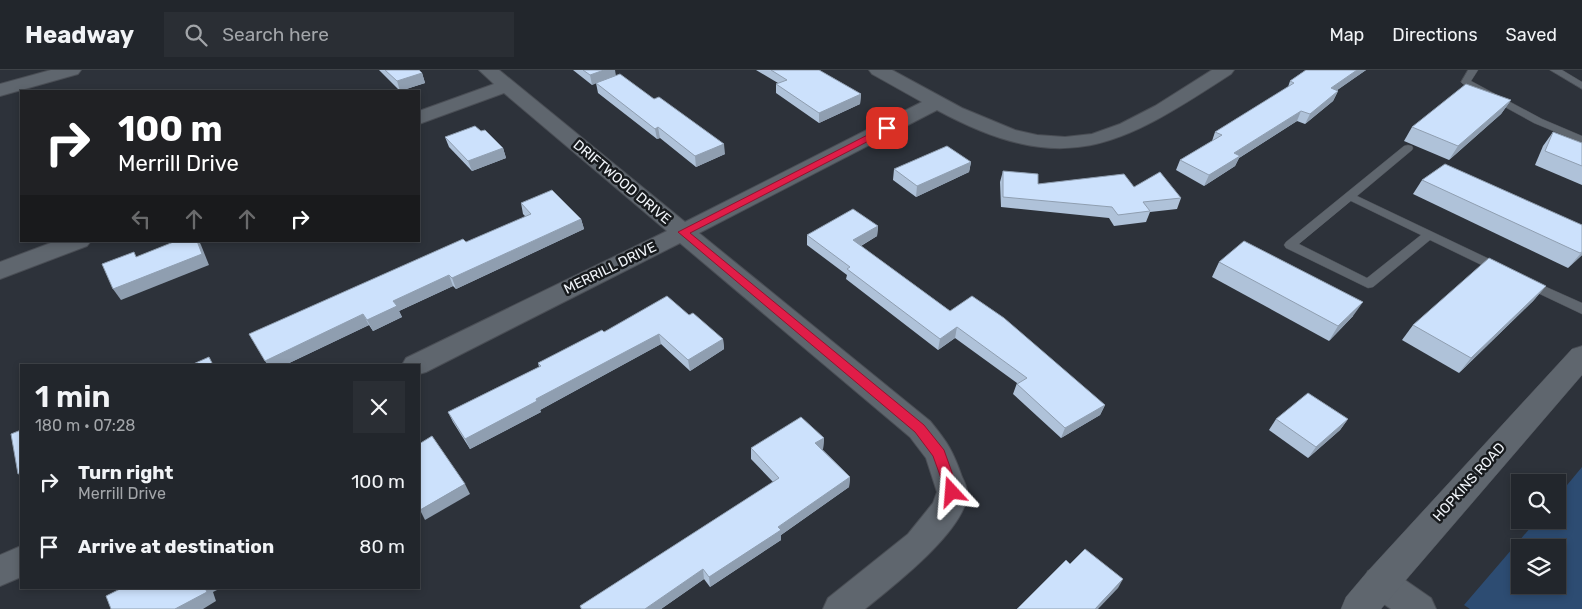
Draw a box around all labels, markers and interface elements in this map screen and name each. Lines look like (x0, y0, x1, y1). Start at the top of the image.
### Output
search box (164, 12, 514, 57)
text: Headway (25, 21, 134, 49)
icon: search (182, 21, 210, 49)
text: Search here (222, 23, 329, 46)
text: Map (1329, 24, 1364, 46)
text: Directions (1392, 24, 1478, 46)
text: Saved (1506, 24, 1557, 46)
pin (866, 107, 908, 149)
text: 100 m (118, 108, 223, 150)
icon: right (35, 110, 100, 175)
icon: arrive (873, 114, 901, 142)
street label: DRIFTWOOD DRIVE (570, 136, 674, 228)
text: Merrill Drive (118, 150, 239, 177)
icon: left (127, 205, 155, 233)
icon: ahead (180, 205, 208, 233)
icon: ahead (233, 205, 261, 233)
icon: right (286, 205, 314, 233)
street label: MERRILL DRIVE (561, 238, 659, 298)
text: 1 min (35, 379, 110, 415)
button: close (353, 381, 405, 433)
text: 180 m · 07:28 (35, 416, 135, 435)
street label: HOPKINS ROAD (1429, 439, 1509, 525)
text: Turn right (78, 461, 173, 484)
position arrow (925, 465, 977, 517)
icon: right (35, 468, 63, 496)
text: 100 m (351, 470, 405, 493)
map controls (1511, 474, 1566, 594)
button: search (1511, 474, 1566, 529)
text: Merrill Drive (78, 484, 166, 503)
icon: arrive (35, 533, 63, 561)
text: Arrive at destination (78, 535, 274, 558)
text: 80 m (359, 535, 405, 558)
button: layers (1511, 539, 1566, 594)

